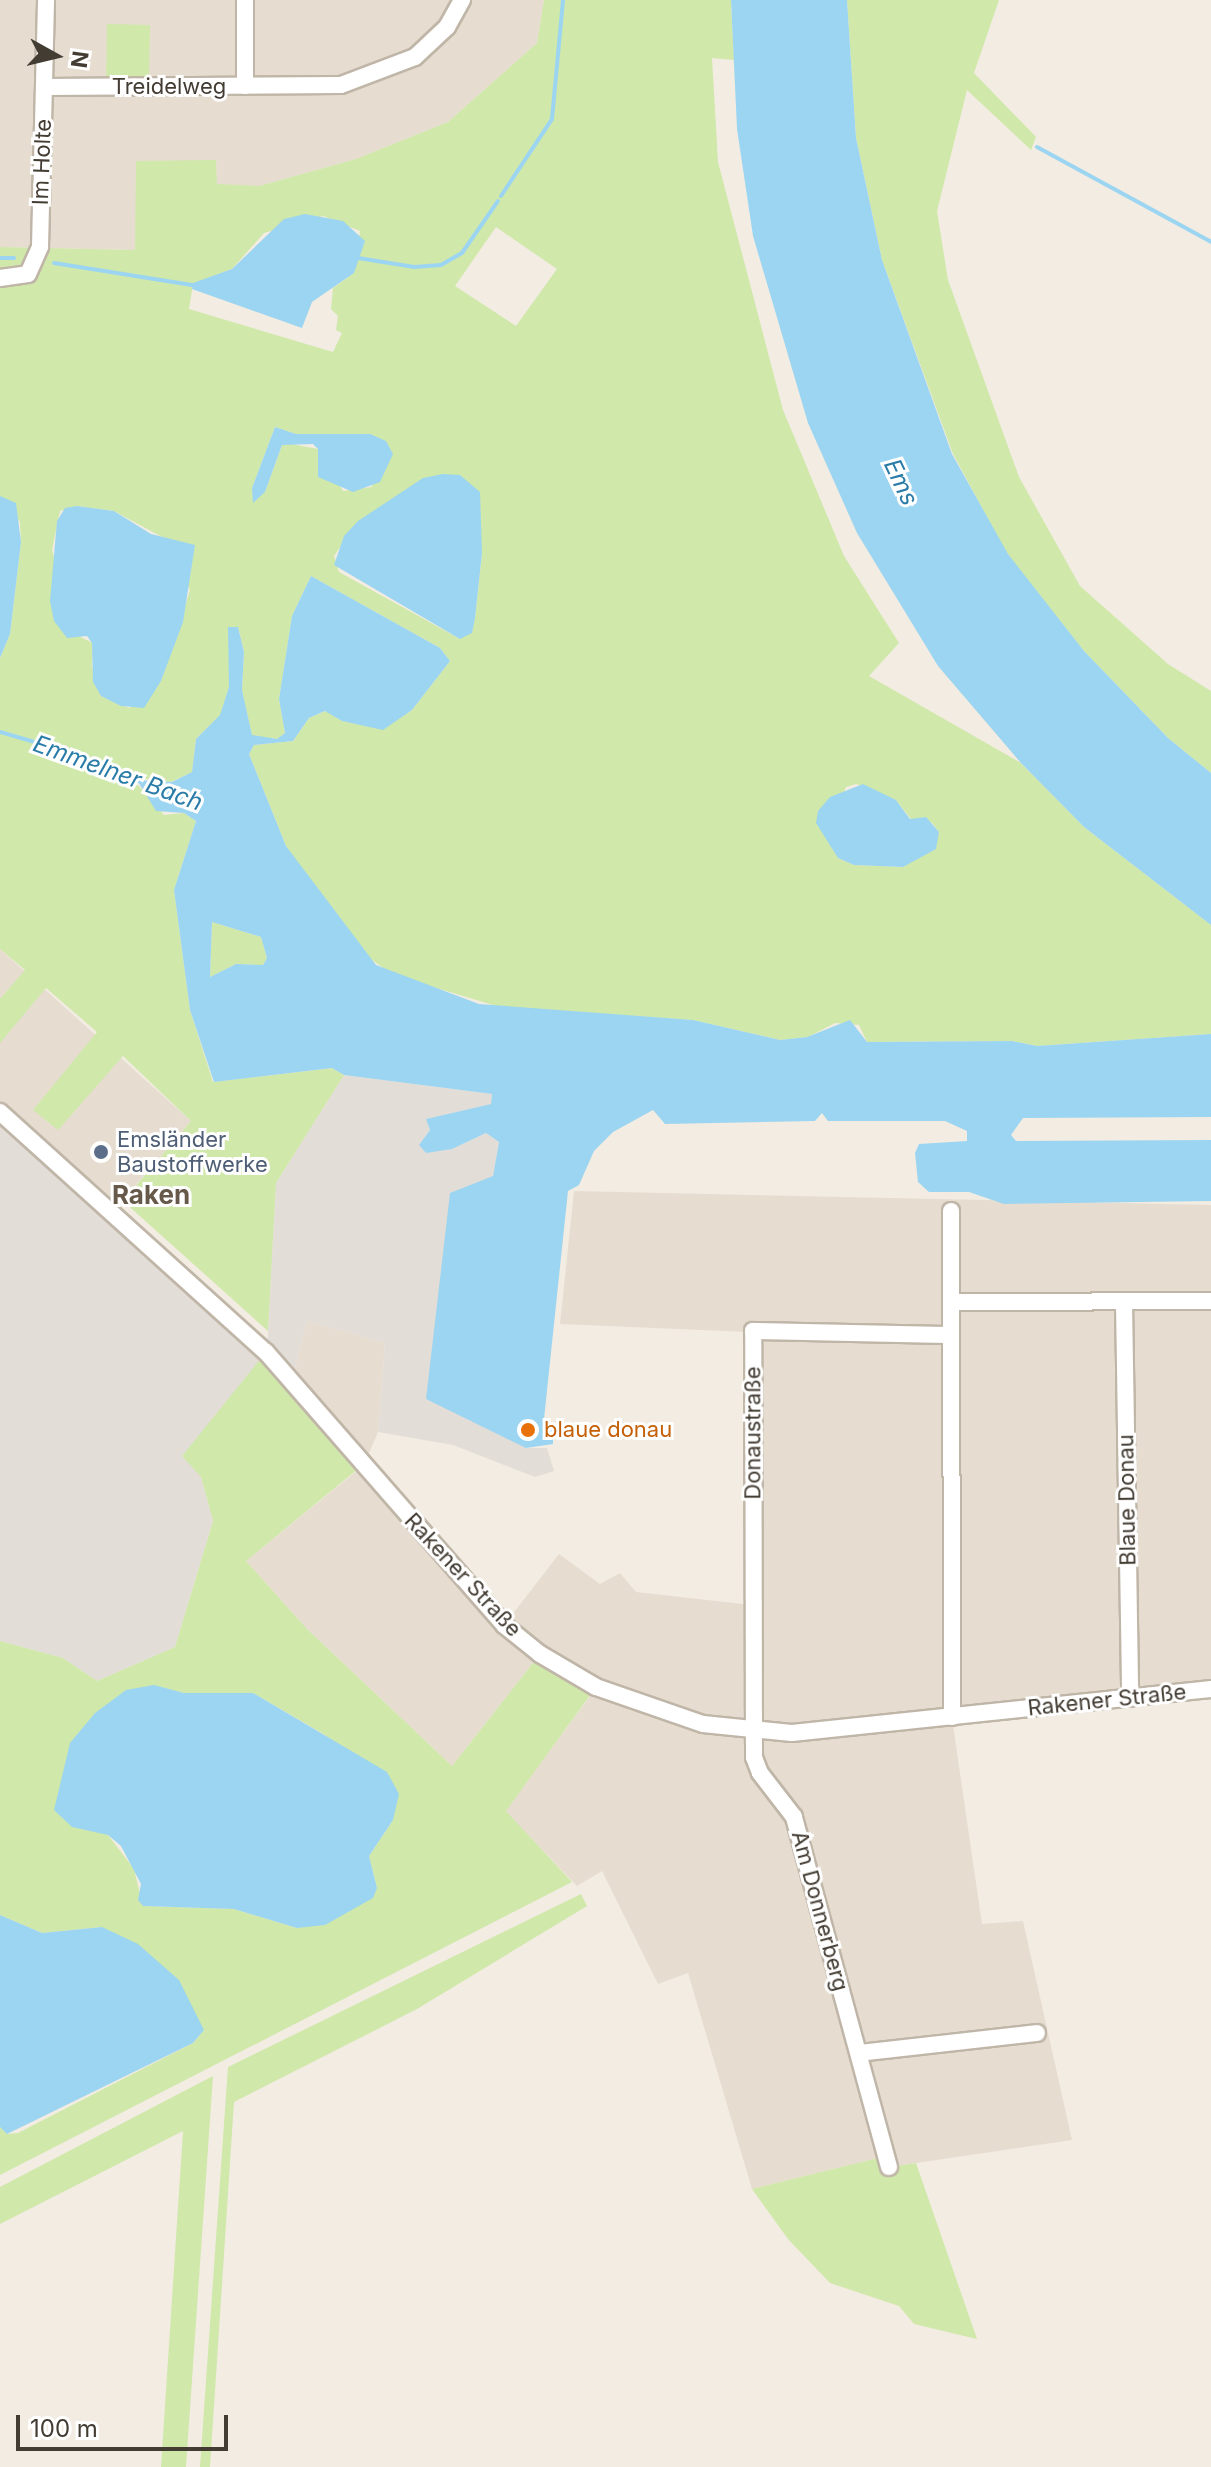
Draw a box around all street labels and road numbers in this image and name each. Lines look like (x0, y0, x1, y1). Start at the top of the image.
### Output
street label: Treidelweg (112, 74, 226, 100)
street label: Im Holte (27, 118, 57, 206)
street label: Donaustraße (740, 1366, 766, 1500)
street label: Blaue Donau (1113, 1434, 1141, 1566)
street label: Rakener Straße (399, 1508, 527, 1642)
street label: Rakener Straße (1026, 1679, 1188, 1721)
street label: Am Donnerberg (786, 1828, 854, 1994)

